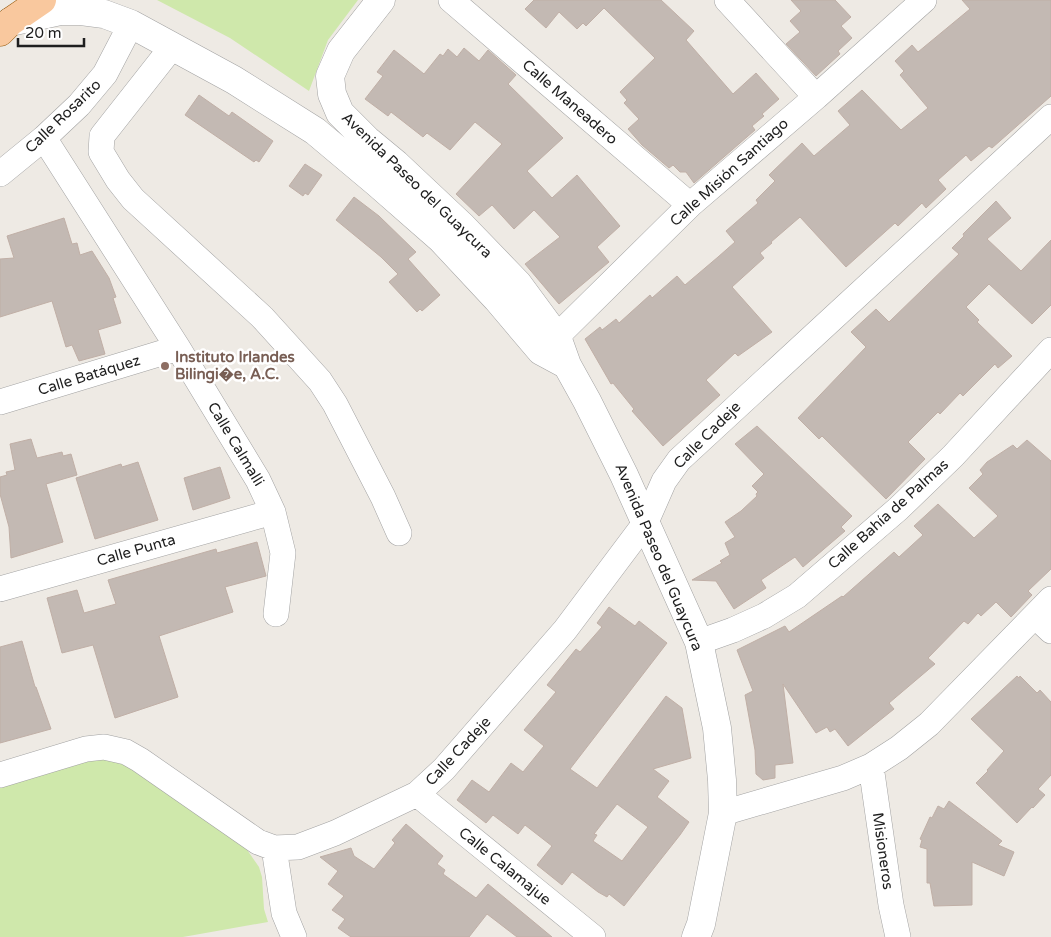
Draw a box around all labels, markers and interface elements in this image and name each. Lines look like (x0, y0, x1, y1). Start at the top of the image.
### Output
scale bar (18, 15, 84, 47)
text: 20 m (25, 24, 62, 42)
street label: Calle Maneadero (519, 56, 621, 148)
street label: Calle Rosarito (21, 75, 105, 157)
street label: Avenida Paseo del Guaycura (338, 108, 496, 262)
street label: Calle Misión Santiago (666, 114, 792, 230)
place label: Instituto Irlandes Bilingi�e, A.C. (175, 348, 295, 384)
street label: Calle Batáquez (36, 351, 142, 399)
marker: Instituto Irlandes Bilingi�e, A.C. (159, 360, 171, 372)
street label: Calle Cadeje (670, 398, 744, 472)
street label: Calle Calmalli (204, 399, 268, 489)
street label: Calle Bahía de Palmas (824, 455, 952, 573)
street label: Avenida Paseo del Guaycura (611, 460, 707, 654)
street label: Calle Punta (95, 530, 177, 570)
street label: Calle Cadeje (421, 713, 495, 789)
street label: Misioneros (869, 811, 897, 891)
street label: Calle Calamajue (455, 823, 555, 909)

